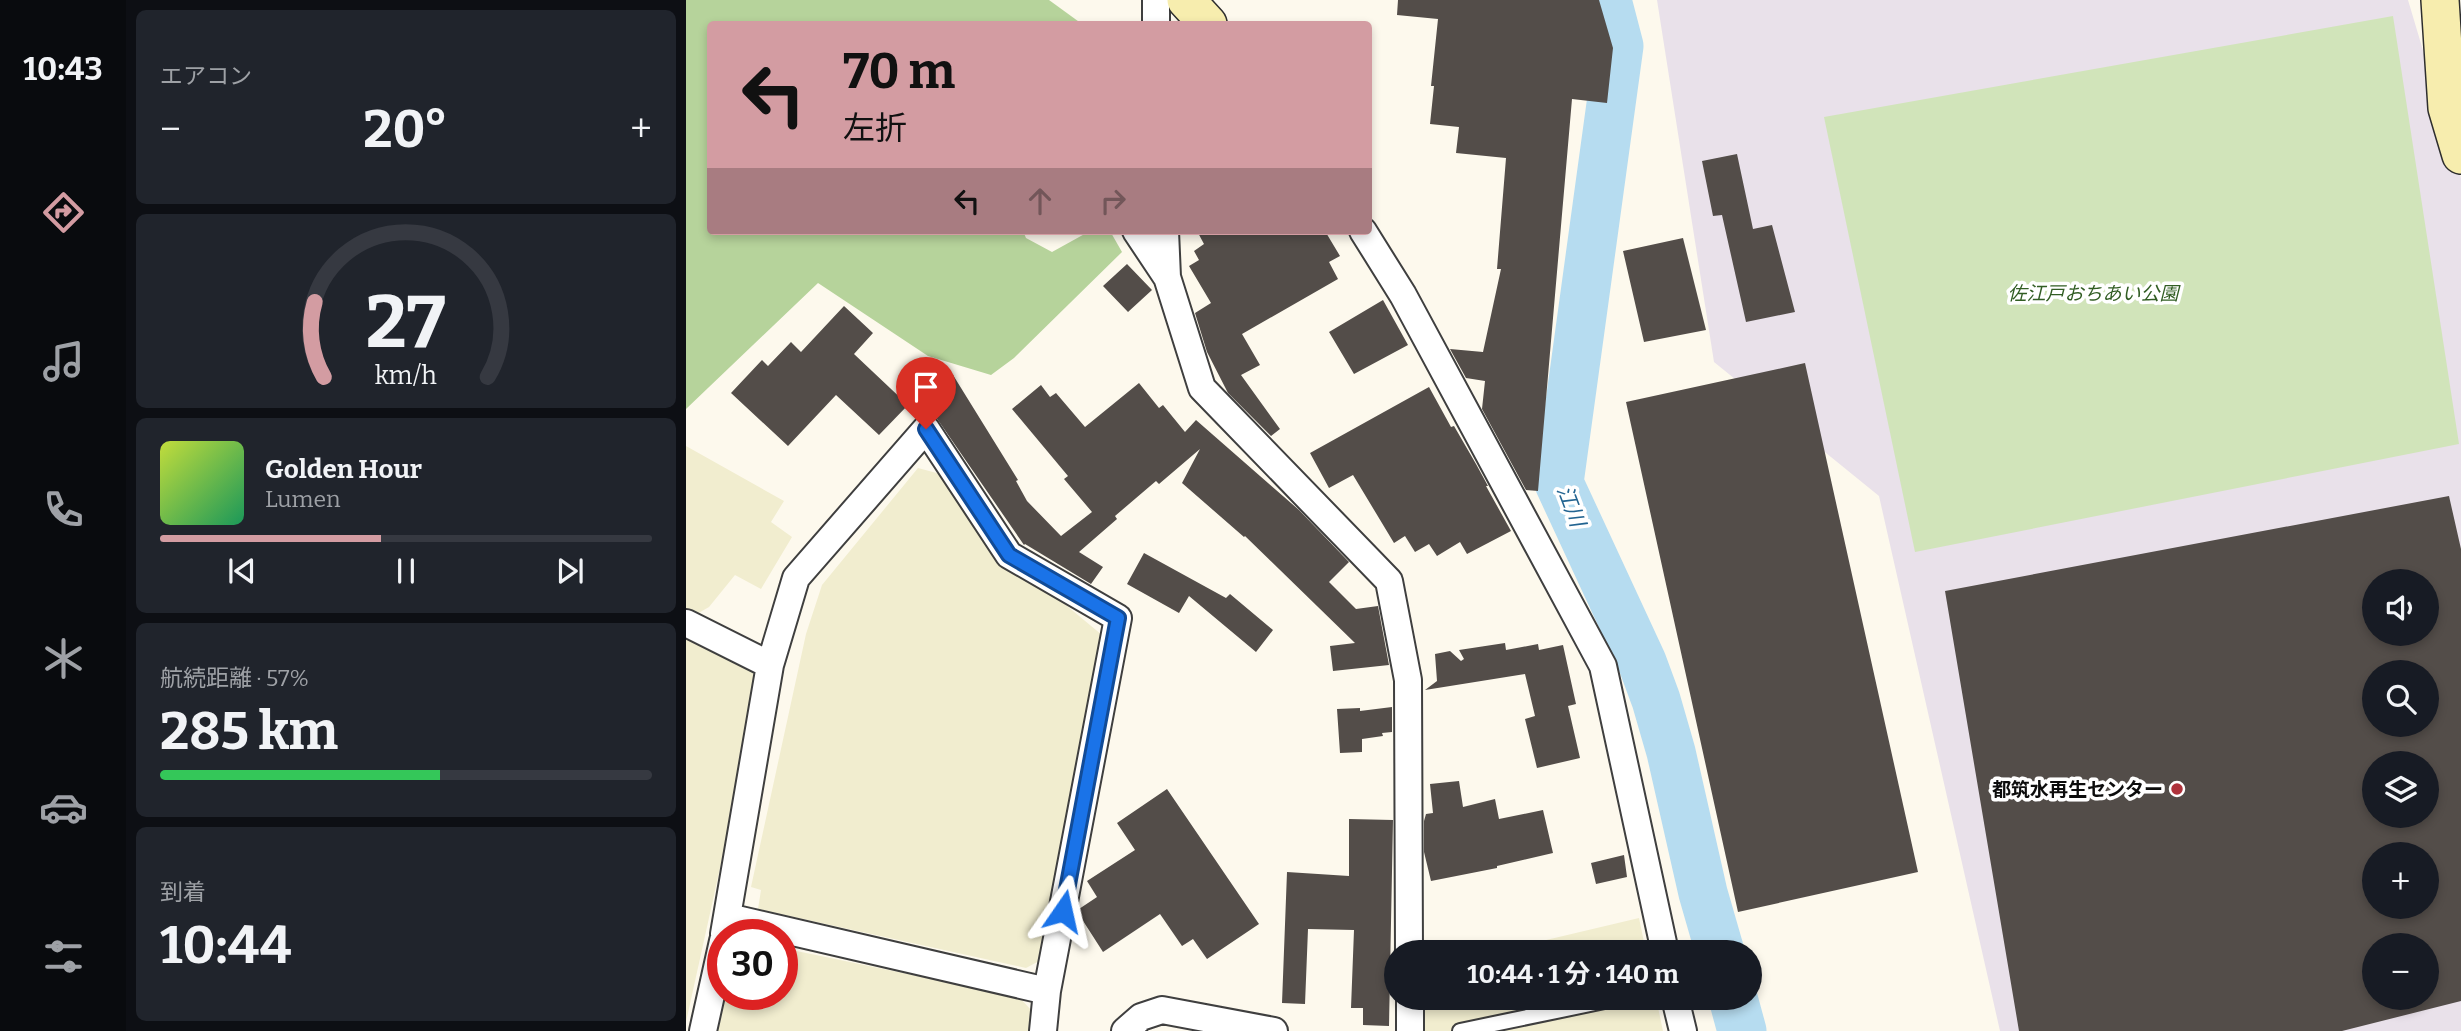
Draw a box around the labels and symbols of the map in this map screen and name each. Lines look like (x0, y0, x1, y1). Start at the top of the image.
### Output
park label: 佐江戸おちあい公園 (2007, 282, 2181, 305)
pin (896, 357, 956, 429)
water label: 江川 (1551, 482, 1591, 532)
place label: 都筑水再生センター (1992, 778, 2163, 801)
marker: 都筑水再生センター (2169, 781, 2185, 797)
position arrow (1026, 874, 1100, 948)
speed limit sign: 30 (707, 919, 798, 1010)

